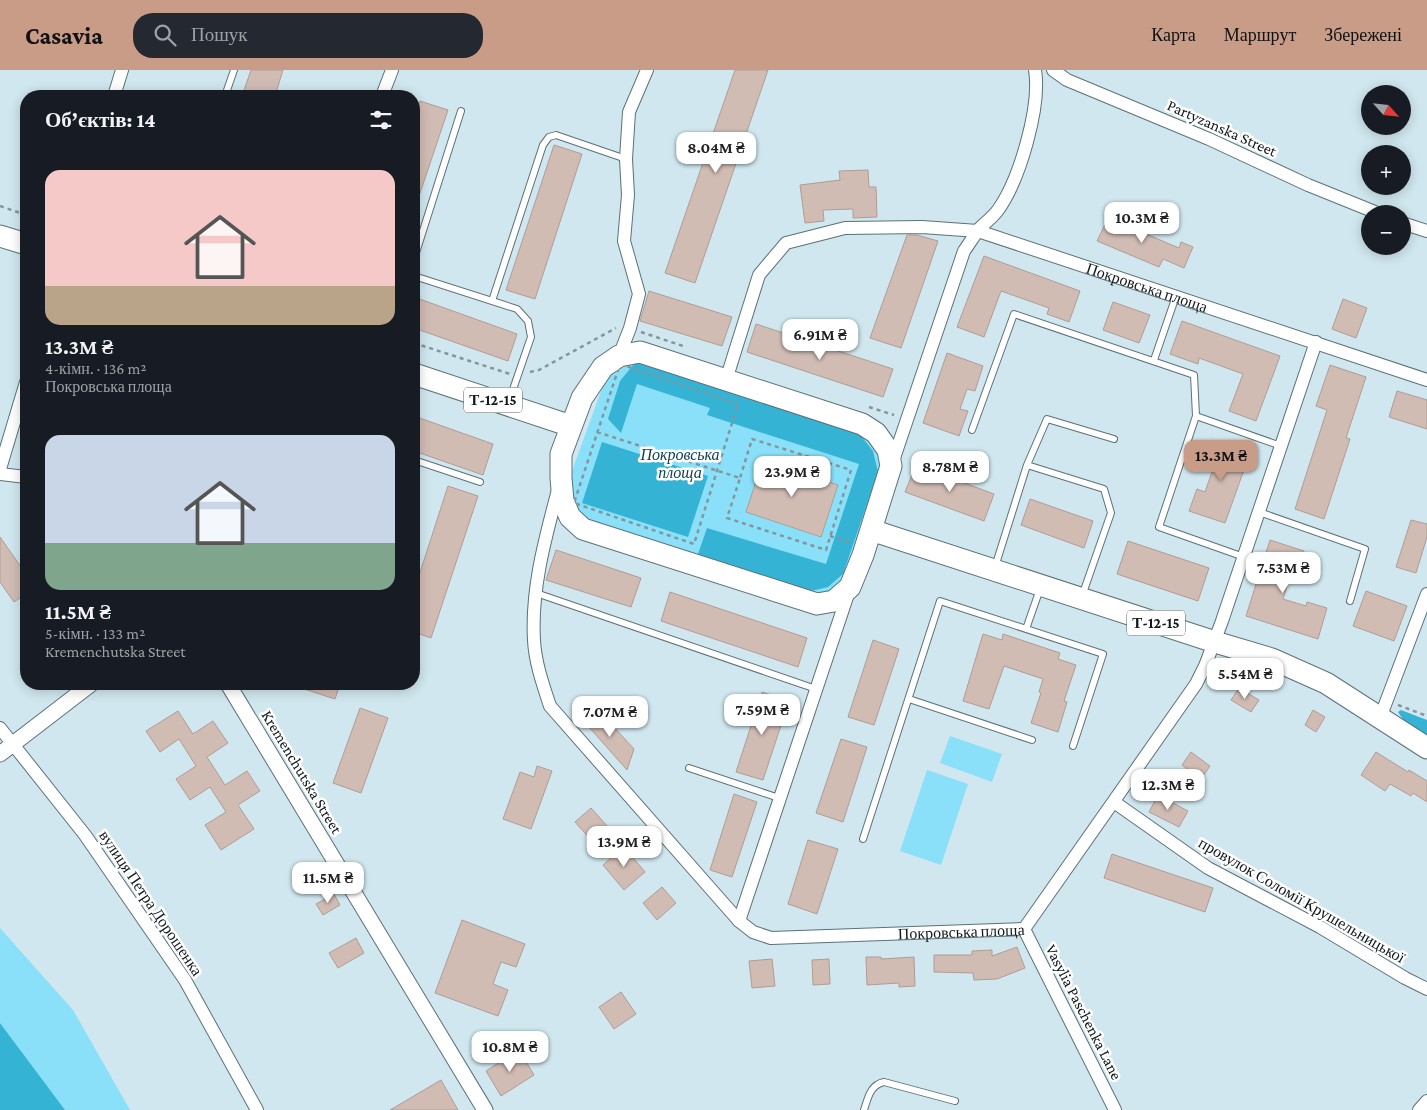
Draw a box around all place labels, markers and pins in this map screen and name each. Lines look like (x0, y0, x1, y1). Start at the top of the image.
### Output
pin: 8.04M ₴ (670, 132, 762, 174)
pin: 10.3M ₴ (1096, 202, 1188, 244)
pin: 6.91M ₴ (774, 318, 866, 361)
pin: 13.3M ₴ (1175, 440, 1267, 482)
pin: 8.78M ₴ (904, 450, 996, 493)
pin: 23.9M ₴ (746, 456, 838, 498)
pin: 7.53M ₴ (1237, 552, 1329, 594)
pin: 5.54M ₴ (1199, 658, 1291, 700)
pin: 7.59M ₴ (716, 694, 808, 736)
pin: 7.07M ₴ (564, 696, 656, 738)
pin: 12.3M ₴ (1122, 768, 1214, 811)
pin: 13.9M ₴ (578, 826, 670, 868)
pin: 11.5M ₴ (282, 862, 374, 904)
pin: 10.8M ₴ (464, 1030, 556, 1073)

